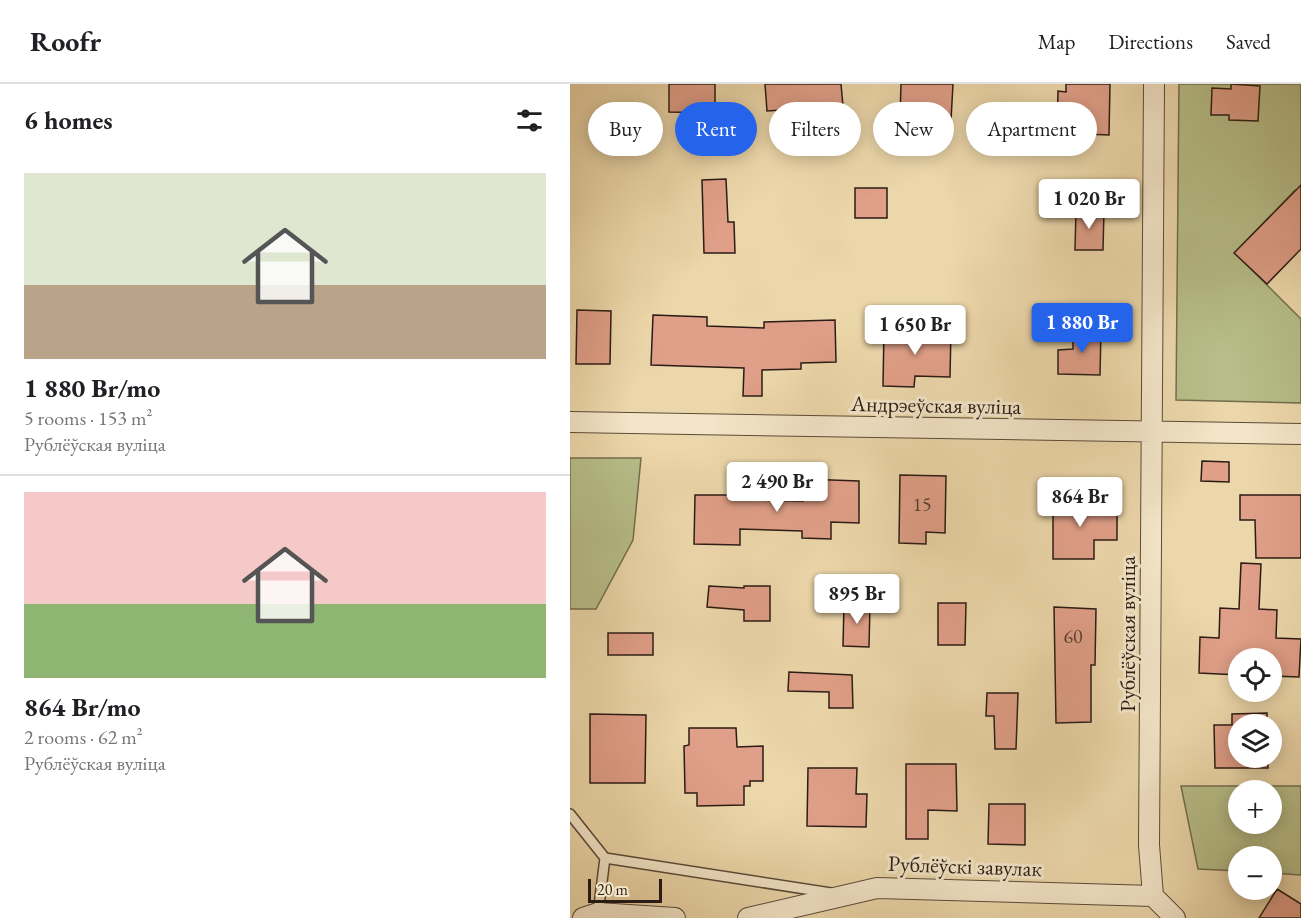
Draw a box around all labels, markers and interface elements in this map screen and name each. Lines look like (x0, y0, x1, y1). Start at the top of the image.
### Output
text: Roofr (30, 23, 101, 59)
text: Map (1038, 28, 1075, 55)
text: Directions (1108, 28, 1193, 55)
text: Saved (1226, 28, 1271, 55)
chip: Buy (588, 102, 663, 156)
chip: Rent (675, 102, 757, 156)
chip: Filters (769, 102, 861, 156)
chip: New (873, 102, 954, 156)
chip: Apartment (966, 102, 1097, 156)
text: 6 homes (24, 103, 113, 137)
icon: filters (513, 104, 546, 137)
pin: 1 020 Br (1027, 179, 1151, 230)
text: 1 020 Br (1053, 185, 1125, 211)
icon: home (231, 212, 339, 320)
pin: 1 880 Br (1020, 303, 1144, 354)
pin: 1 650 Br (853, 305, 977, 356)
text: 1 880 Br (1046, 309, 1118, 335)
text: 1 650 Br (879, 311, 951, 337)
text: 1 880 Br/mo (24, 371, 160, 405)
street label: Андрэеўская вуліца (850, 389, 1022, 421)
text: 5 rooms · 153 m² (24, 405, 152, 431)
text: Рублёўская вуліца (24, 431, 166, 457)
pin: 2 490 Br (715, 462, 839, 513)
text: 2 490 Br (741, 468, 813, 494)
pin: 864 Br (1031, 477, 1129, 528)
text: 864 Br (1051, 483, 1109, 509)
house number: 15 (912, 491, 932, 517)
icon: home (231, 531, 339, 639)
street label: Рублёўская вуліца (1113, 556, 1142, 712)
pin: 895 Br (808, 574, 906, 625)
text: 895 Br (828, 580, 886, 606)
house number: 60 (1063, 623, 1083, 649)
map controls (1228, 648, 1282, 900)
button: locate (1228, 648, 1282, 702)
text: 864 Br/mo (24, 690, 141, 724)
button: layers (1228, 714, 1282, 768)
text: 2 rooms · 62 m² (24, 724, 143, 750)
text: Рублёўская вуліца (24, 750, 166, 776)
button: + (1228, 780, 1282, 834)
button: − (1228, 846, 1282, 900)
street label: Рублёўскі завулак (888, 849, 1043, 883)
scale bar (588, 876, 662, 904)
text: 20 m (597, 879, 628, 900)

